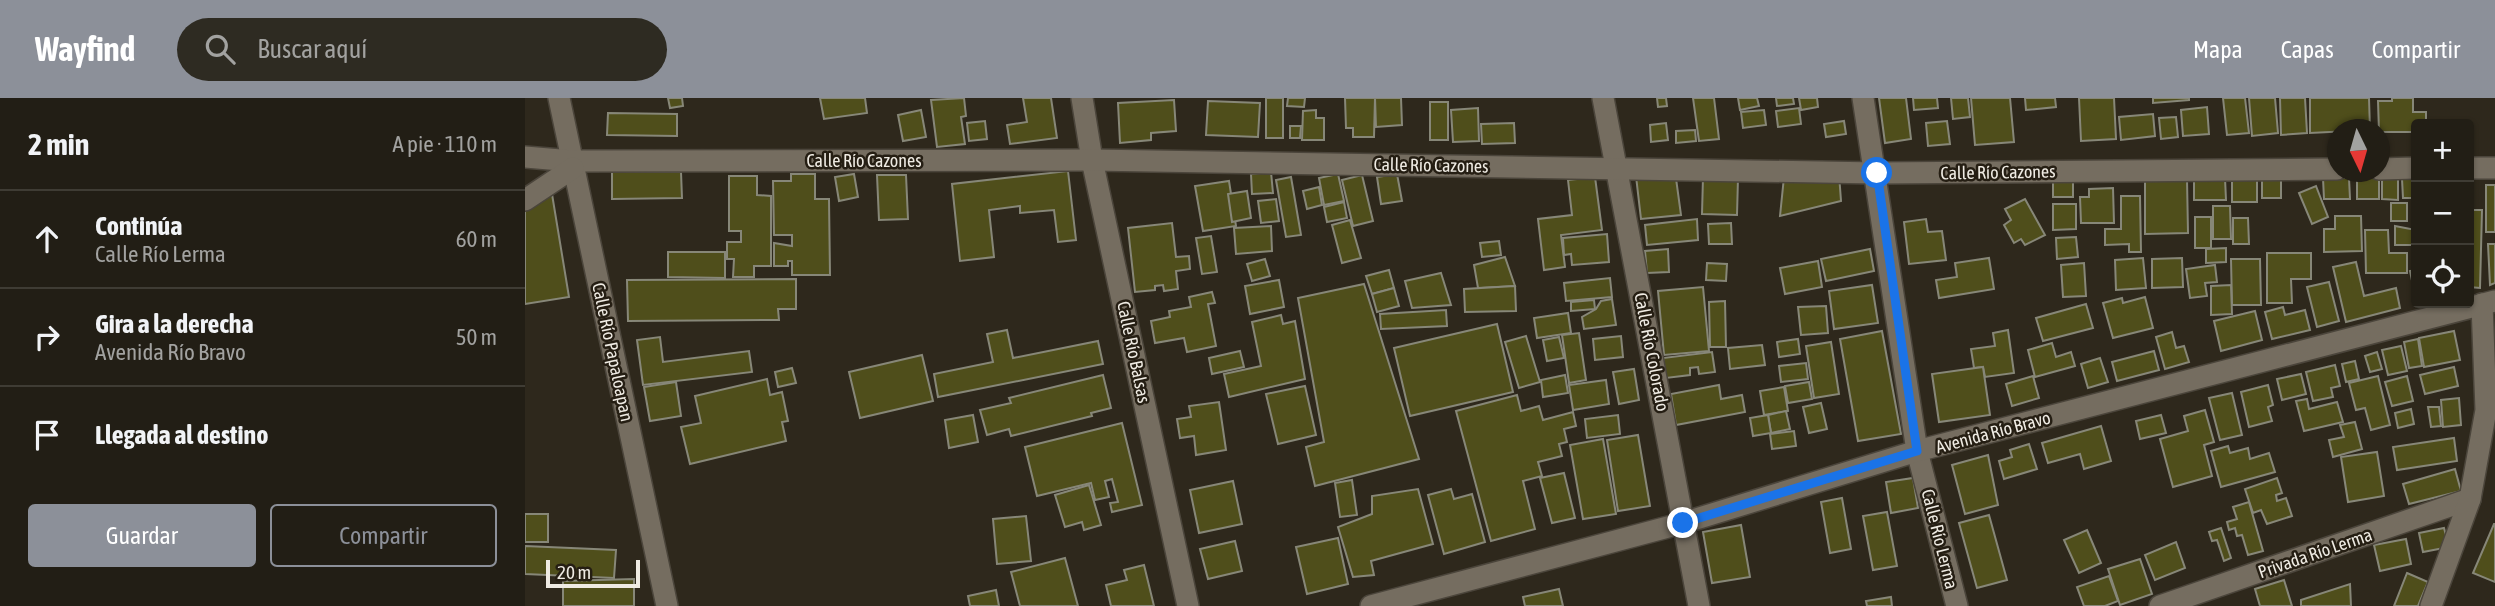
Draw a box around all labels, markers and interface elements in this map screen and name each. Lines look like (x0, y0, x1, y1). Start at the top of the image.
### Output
search box (177, 18, 667, 81)
text: Wayfind (35, 30, 135, 68)
icon: search (201, 30, 239, 68)
text: Buscar aquí (257, 34, 367, 64)
text: Mapa (2193, 36, 2243, 63)
text: Capas (2281, 36, 2334, 63)
text: Compartir (2372, 36, 2460, 63)
north arrow (2327, 119, 2390, 182)
map controls (2411, 119, 2474, 308)
button: + (2411, 119, 2474, 182)
text: 2 min (28, 127, 89, 161)
text: A pie · 110 m (393, 131, 497, 157)
street label: Calle Río Cazones (806, 150, 922, 171)
street label: Calle Río Cazones (1373, 153, 1489, 177)
route start (1861, 157, 1892, 188)
street label: Calle Río Cazones (1940, 160, 2056, 184)
button: − (2411, 182, 2474, 245)
text: Continúa (95, 211, 182, 241)
icon: ahead (28, 220, 66, 258)
text: 60 m (456, 226, 497, 252)
text: Calle Río Lerma (95, 241, 226, 267)
button: locate (2411, 245, 2474, 308)
street label: Calle Río Papaloapan (588, 281, 638, 423)
street label: Calle Río Colorado (1630, 291, 1674, 413)
street label: Calle Río Balsas (1113, 299, 1155, 405)
text: Gira a la derecha (95, 309, 254, 339)
icon: right (28, 318, 66, 356)
text: 50 m (456, 324, 497, 350)
text: Avenida Río Bravo (95, 339, 246, 365)
street label: Avenida Río Bravo (1933, 407, 2053, 457)
icon: arrive (28, 416, 66, 454)
text: Llegada al destino (95, 420, 268, 450)
street label: Calle Río Lerma (1917, 487, 1963, 591)
button: Guardar (28, 504, 256, 567)
button: Compartir (270, 504, 497, 567)
route end (1667, 507, 1698, 538)
street label: Privada Río Lerma (2255, 524, 2375, 582)
scale bar (546, 557, 641, 589)
text: 20 m (557, 561, 591, 583)

